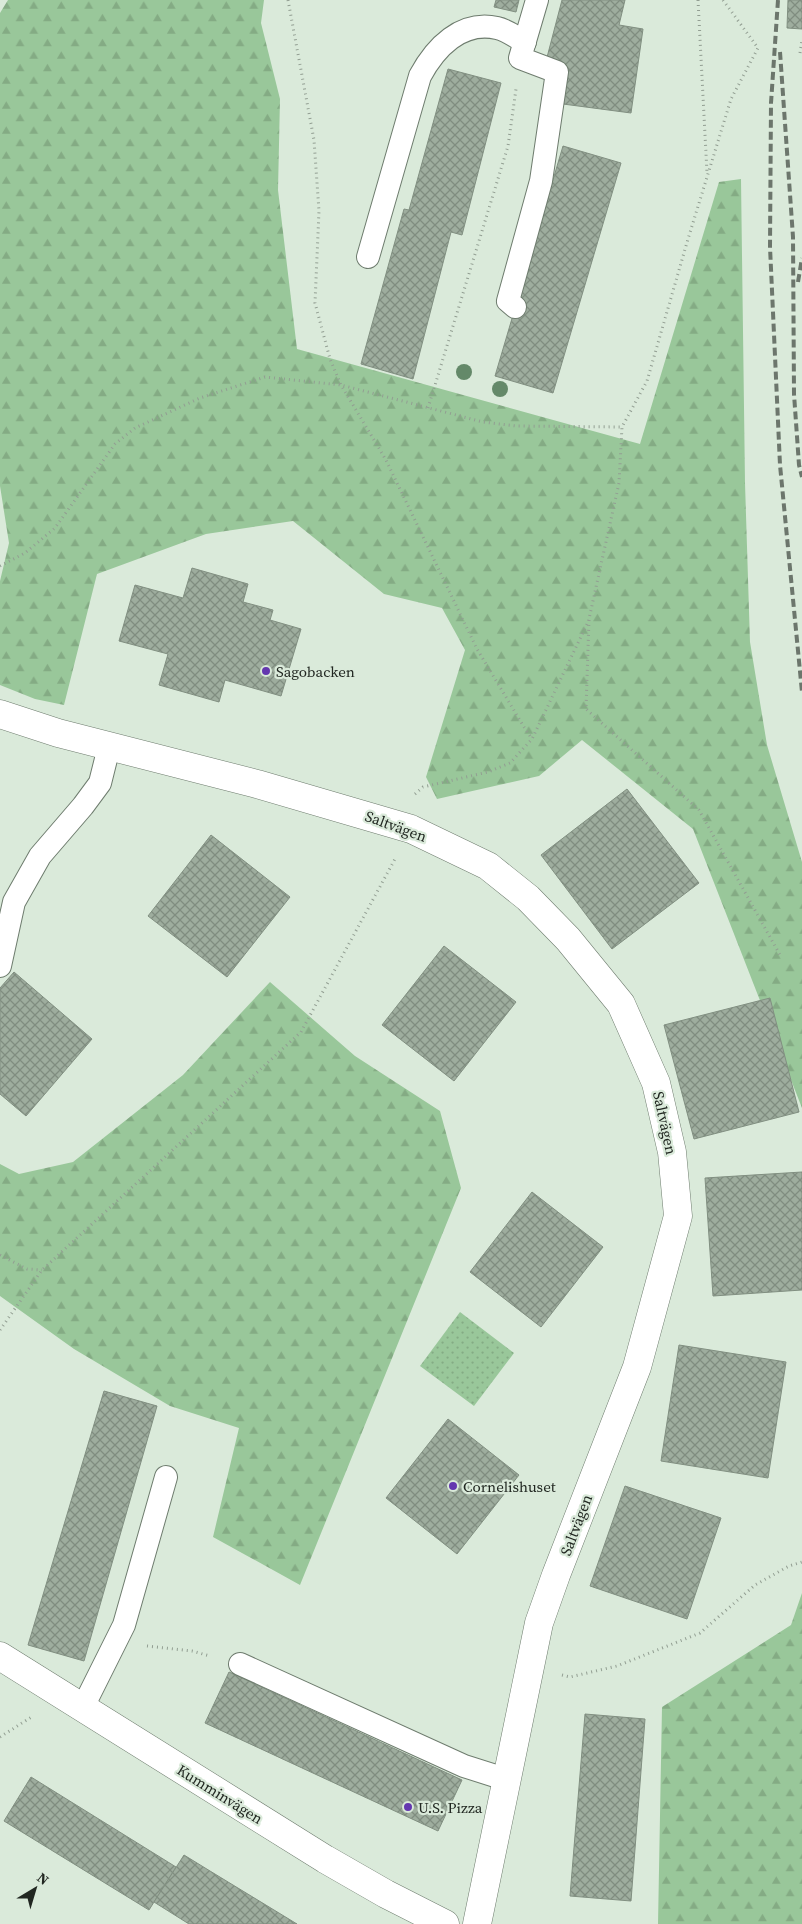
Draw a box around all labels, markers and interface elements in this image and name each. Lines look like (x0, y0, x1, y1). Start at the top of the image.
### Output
place label: Sagobacken (276, 661, 355, 682)
marker: Sagobacken (260, 665, 272, 677)
street label: Saltvägen (362, 805, 430, 847)
street label: Saltvägen (648, 1090, 682, 1156)
place label: Cornelishuset (463, 1476, 556, 1497)
marker: Cornelishuset (447, 1480, 459, 1492)
street label: Saltvägen (555, 1491, 597, 1559)
street label: Kumminvägen (173, 1759, 267, 1829)
place label: U.S. Pizza (418, 1797, 483, 1818)
marker: U.S. Pizza (402, 1801, 414, 1813)
north arrow (10, 1864, 60, 1914)
text: N (33, 1868, 53, 1890)

